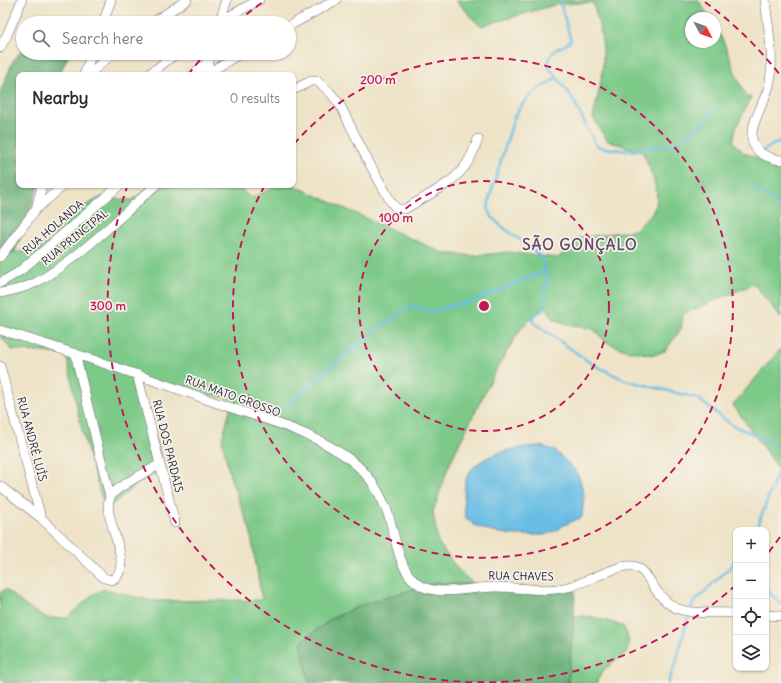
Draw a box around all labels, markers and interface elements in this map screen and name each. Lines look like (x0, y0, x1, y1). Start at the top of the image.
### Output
north arrow (685, 12, 721, 48)
search box (16, 16, 296, 60)
icon: search (30, 27, 52, 49)
text: Search here (62, 29, 143, 48)
text: 200 m (360, 72, 396, 87)
text: Nearby (32, 87, 88, 109)
text: 0 results (230, 90, 280, 107)
street label: RUA HOLANDA (20, 197, 86, 257)
street label: RUA PRINCIPAL (39, 206, 111, 268)
text: 100 m (379, 210, 413, 225)
district label: SÃO GONÇALO (522, 234, 638, 255)
text: 300 m (90, 298, 126, 313)
centre of rings (477, 299, 491, 313)
street label: RUA MATO GROSSO (183, 372, 283, 420)
street label: RUA ANDRÉ LUÍS (14, 395, 51, 483)
street label: RUA DOS PARDAIS (150, 398, 186, 494)
map controls (733, 527, 769, 671)
button: + (733, 527, 769, 563)
button: − (733, 563, 769, 599)
street label: RUA CHAVES (488, 568, 554, 584)
button: locate (733, 599, 769, 635)
button: layers (733, 635, 769, 671)

